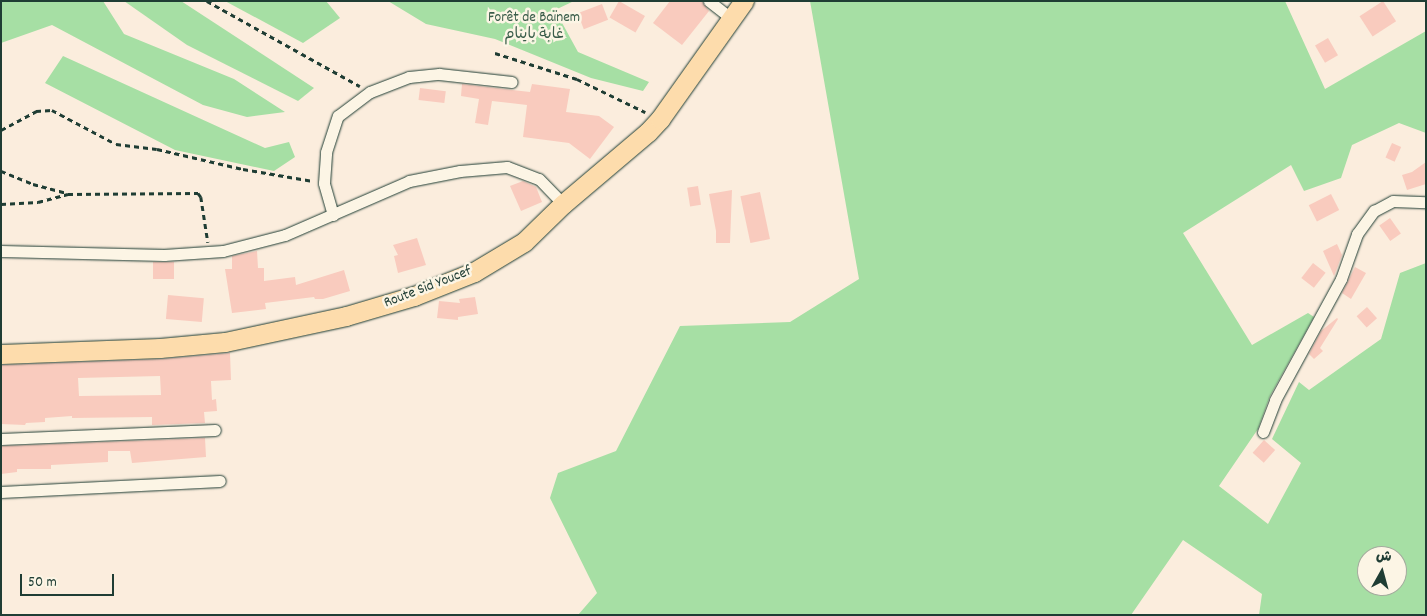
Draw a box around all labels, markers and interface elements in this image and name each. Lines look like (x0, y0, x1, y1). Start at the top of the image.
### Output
park label: Forêt de Baïnem غابة باينام (488, 9, 580, 44)
street label: Route Sid Youcef (382, 263, 474, 313)
north arrow (1357, 546, 1407, 596)
text: ش (1375, 546, 1393, 568)
scale bar (22, 564, 116, 596)
text: 50 m (28, 572, 57, 594)

